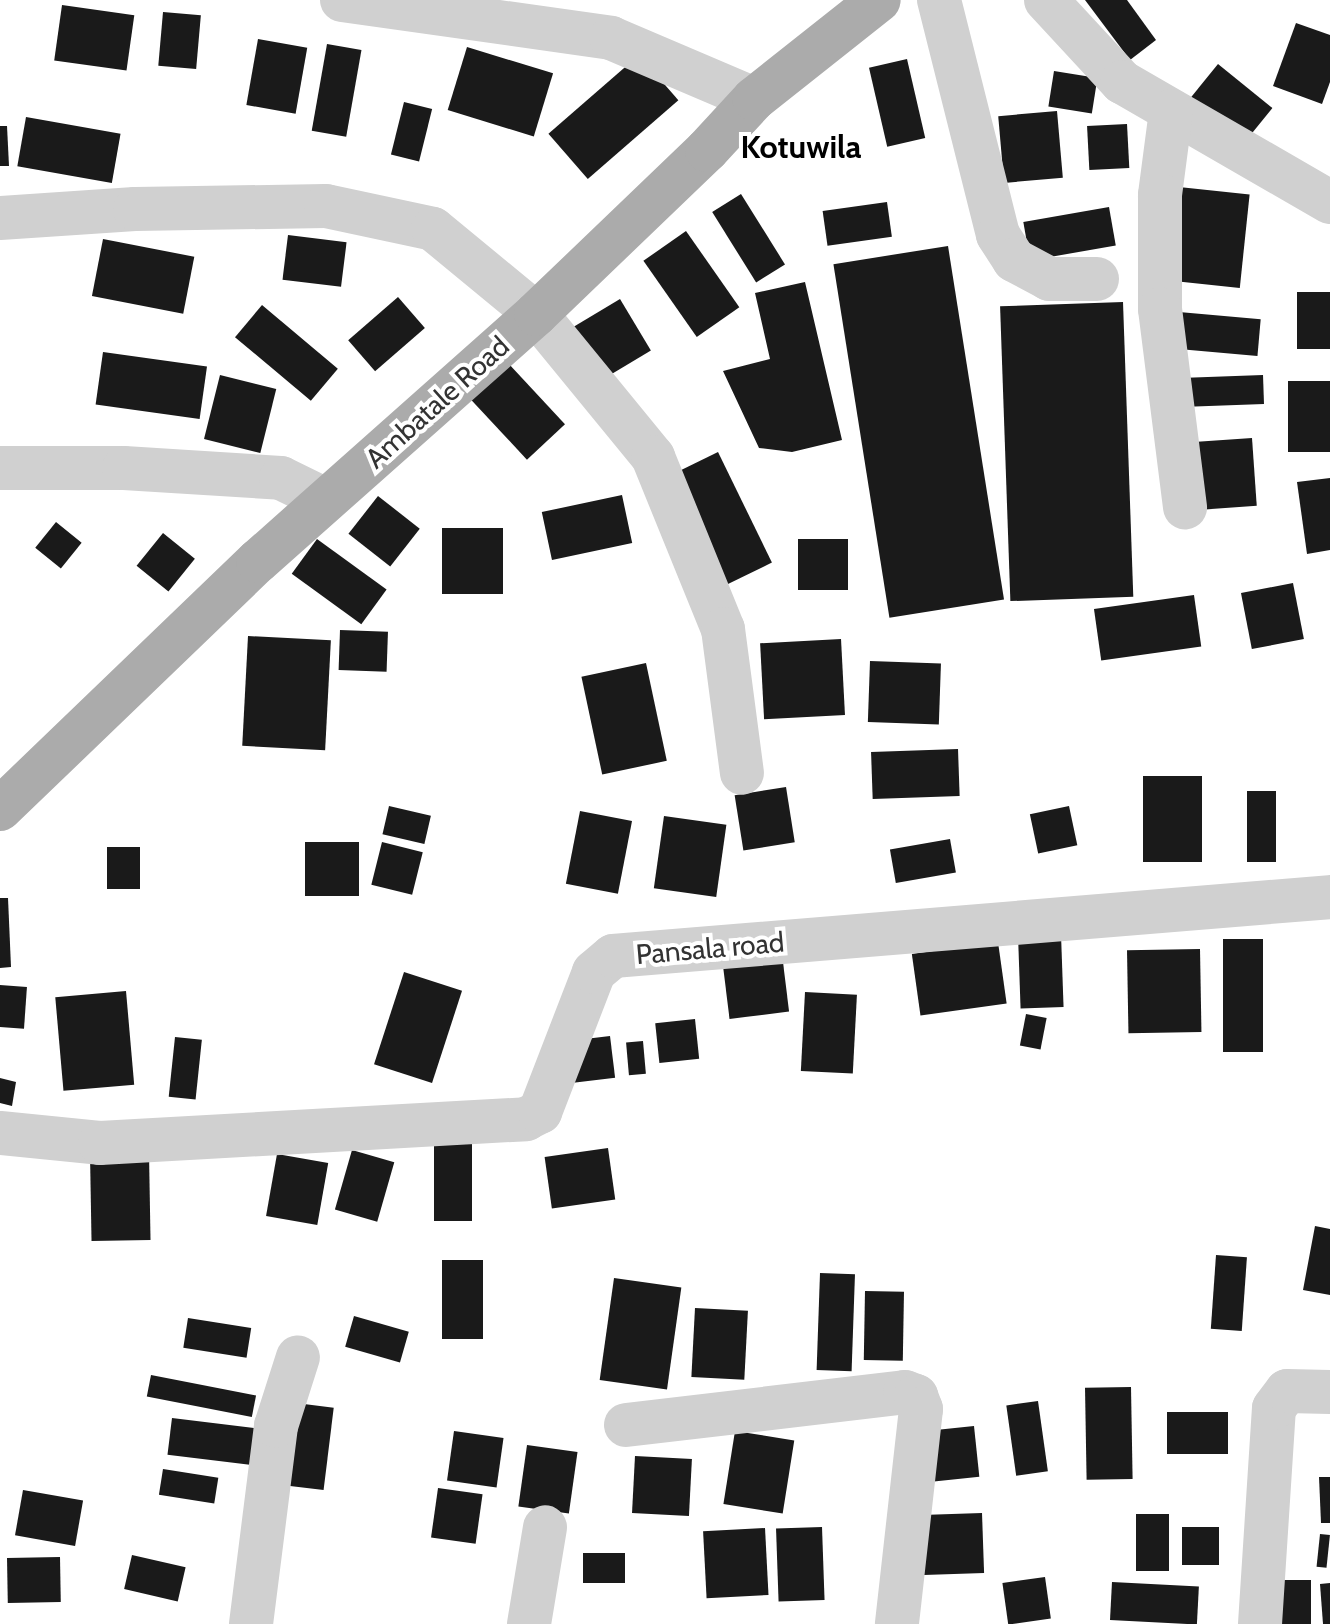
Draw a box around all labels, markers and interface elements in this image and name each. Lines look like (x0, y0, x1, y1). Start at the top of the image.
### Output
district label: Kotuwila (741, 128, 861, 166)
street label: Ambatale Road (358, 329, 516, 475)
street label: Pansala road (634, 925, 786, 971)

